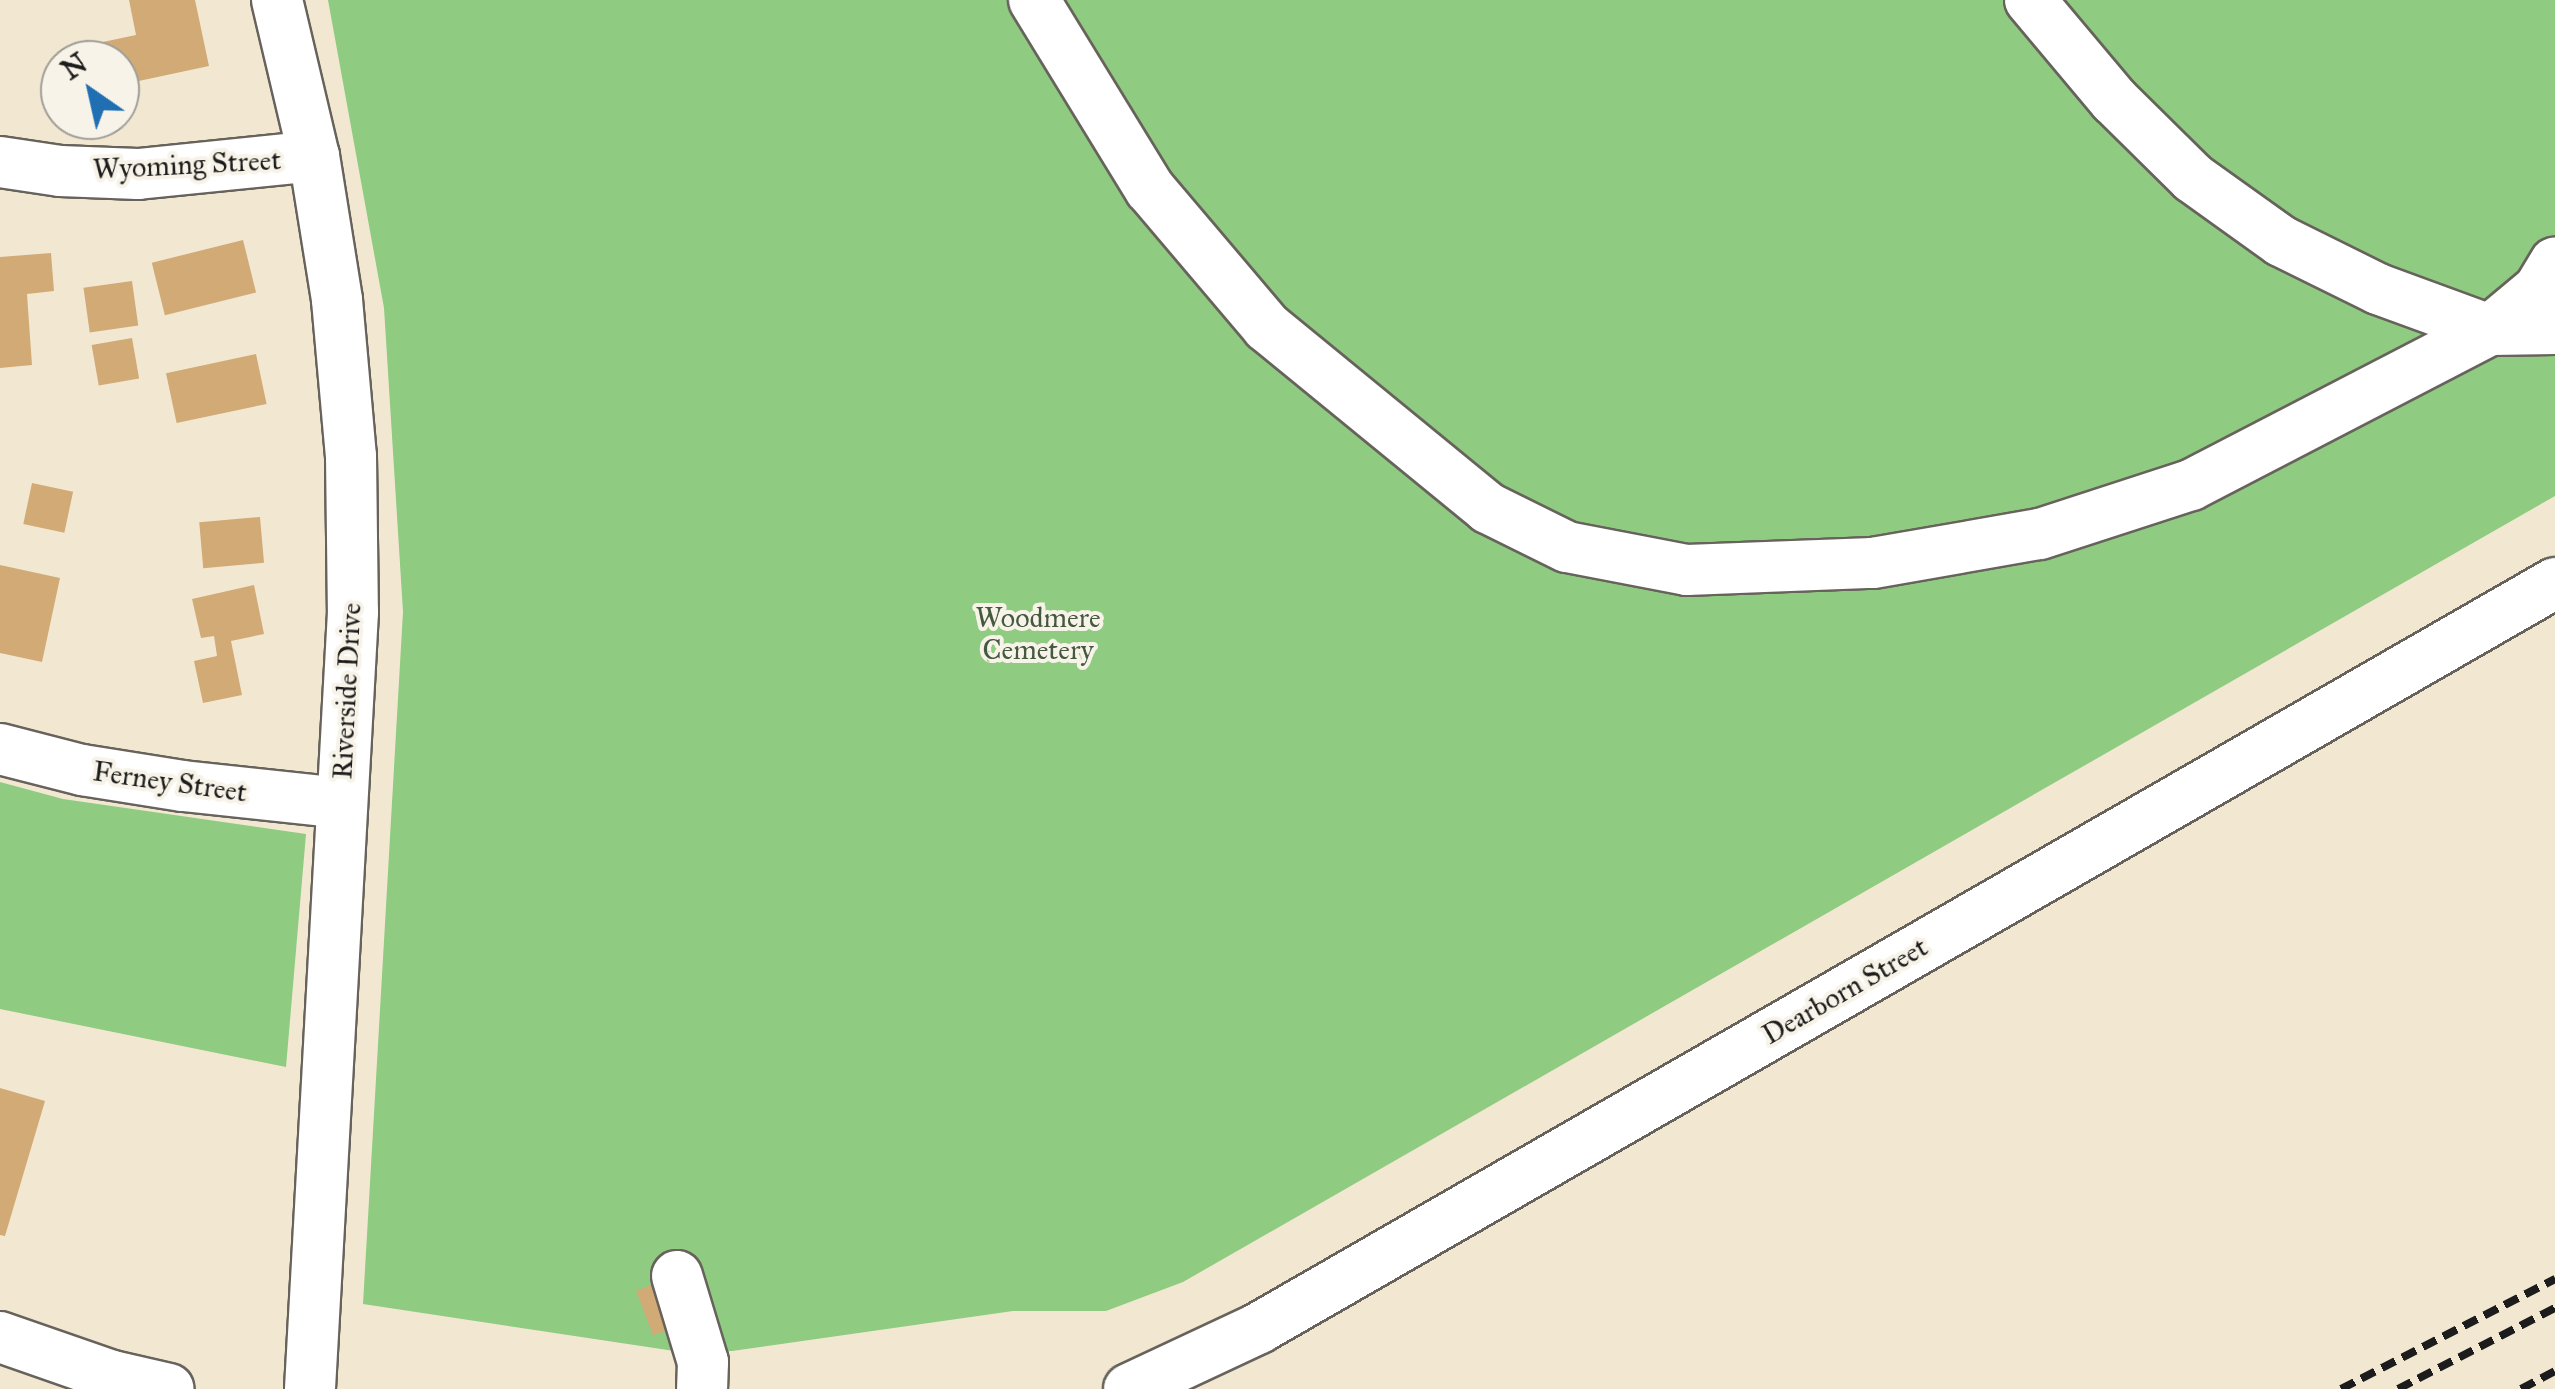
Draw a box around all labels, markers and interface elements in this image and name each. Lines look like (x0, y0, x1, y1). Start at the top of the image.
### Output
north arrow (40, 40, 140, 140)
text: N (54, 45, 94, 88)
street label: Wyoming Street (92, 143, 282, 187)
park label: Woodmere Cemetery (975, 601, 1101, 667)
street label: Riverside Drive (326, 602, 368, 780)
street label: Ferney Street (91, 755, 249, 809)
street label: Dearborn Street (1756, 930, 1934, 1052)

